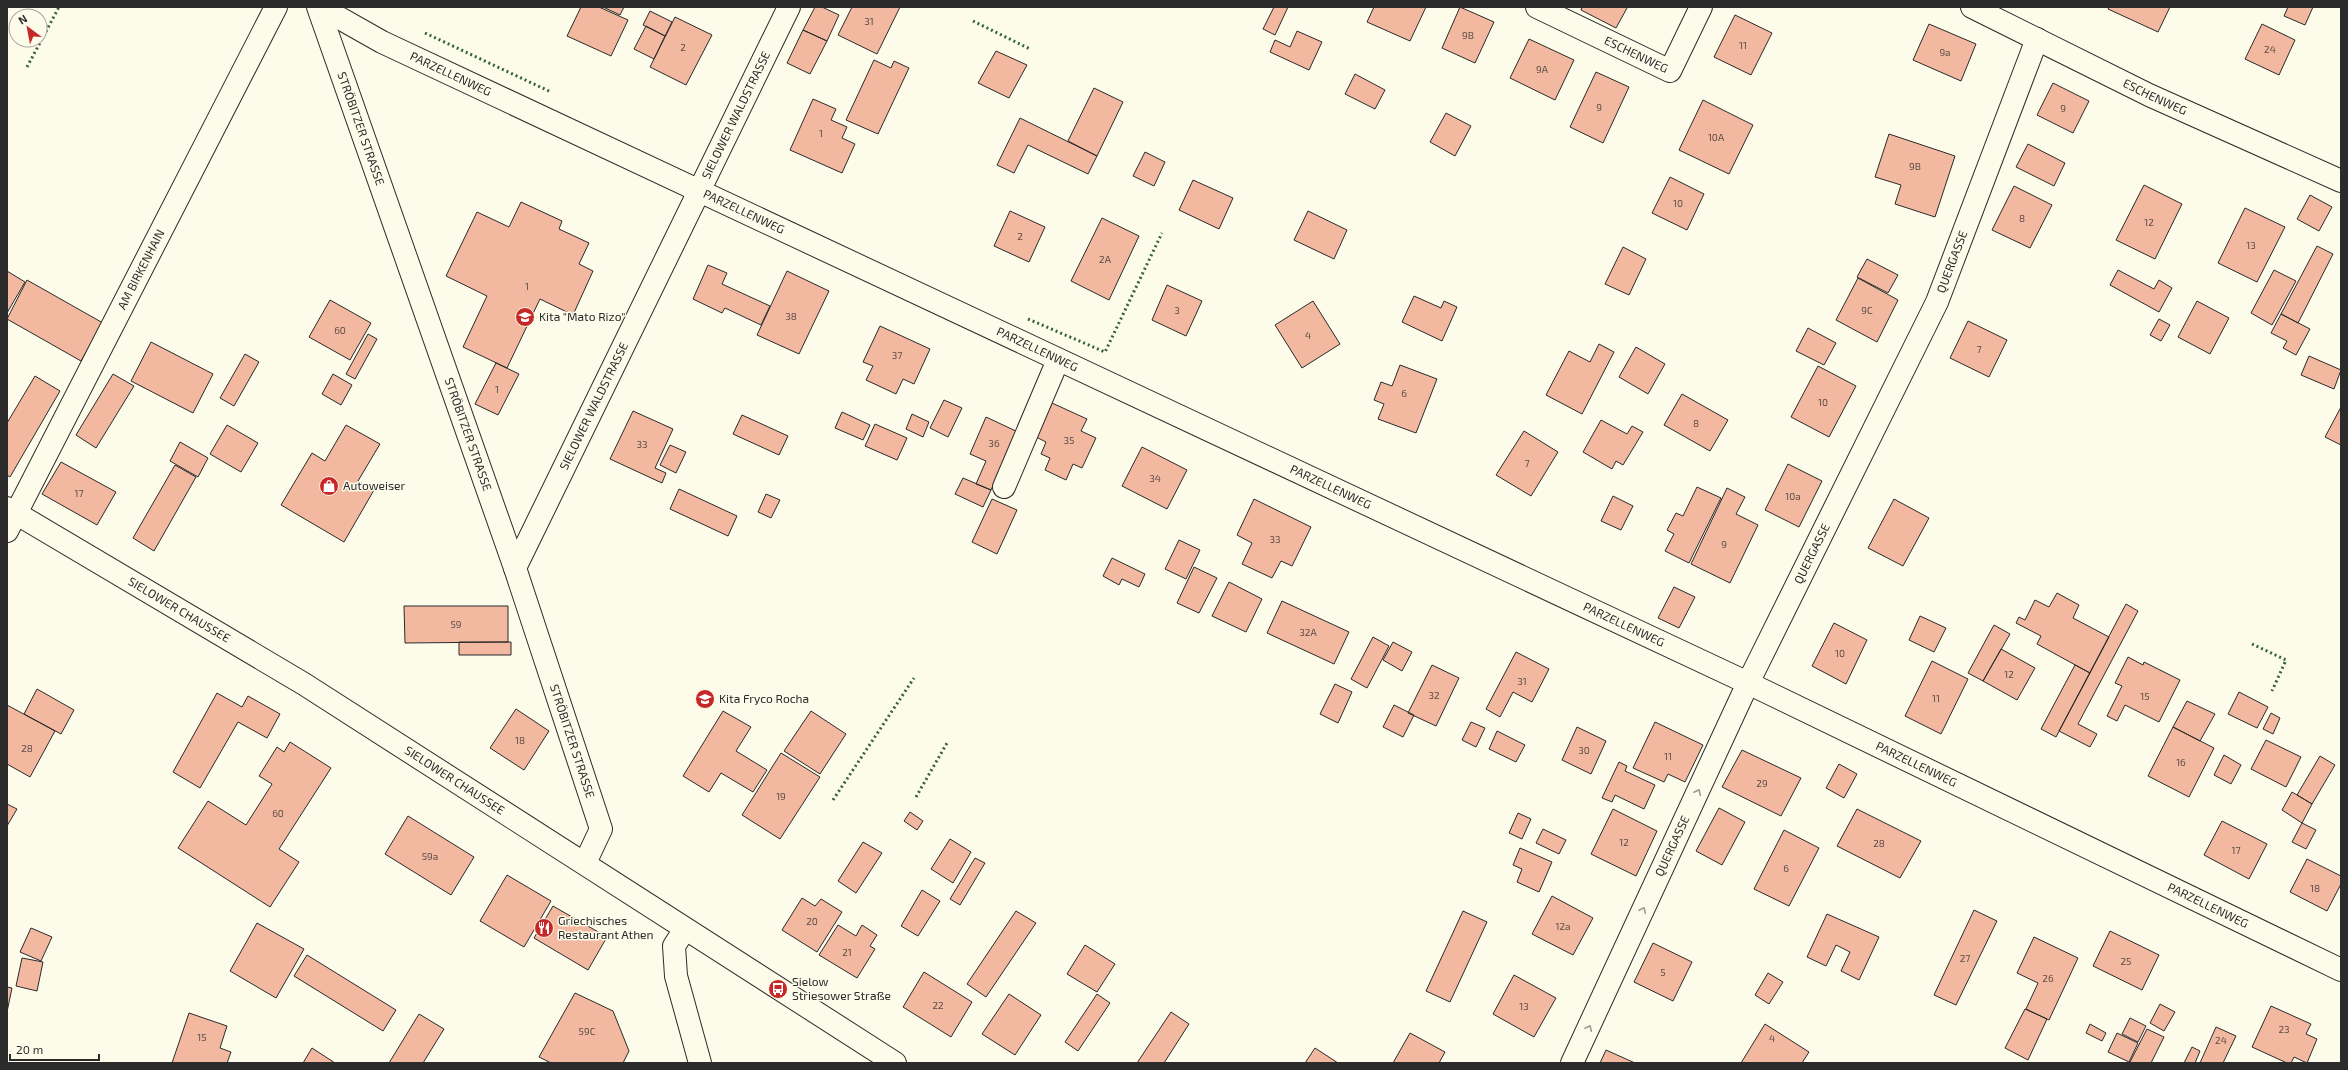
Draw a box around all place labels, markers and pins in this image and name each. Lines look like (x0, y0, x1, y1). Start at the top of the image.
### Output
school or university icon: Kita "Mato Rizo" (514, 306, 536, 328)
place label: Kita "Mato Rizo" (539, 309, 626, 323)
shop icon: Autoweiser (318, 475, 340, 497)
place label: Autoweiser (343, 478, 405, 492)
school or university icon: Kita Fryco Rocha (694, 688, 716, 710)
place label: Kita Fryco Rocha (719, 691, 809, 705)
place label: Griechisches Restaurant Athen (558, 913, 654, 941)
restaurant icon: Griechisches Restaurant Athen (533, 917, 555, 939)
place label: Sielow Striesower Straße (792, 974, 891, 1002)
bus stop icon: Sielow Striesower Straße (767, 978, 789, 1000)

